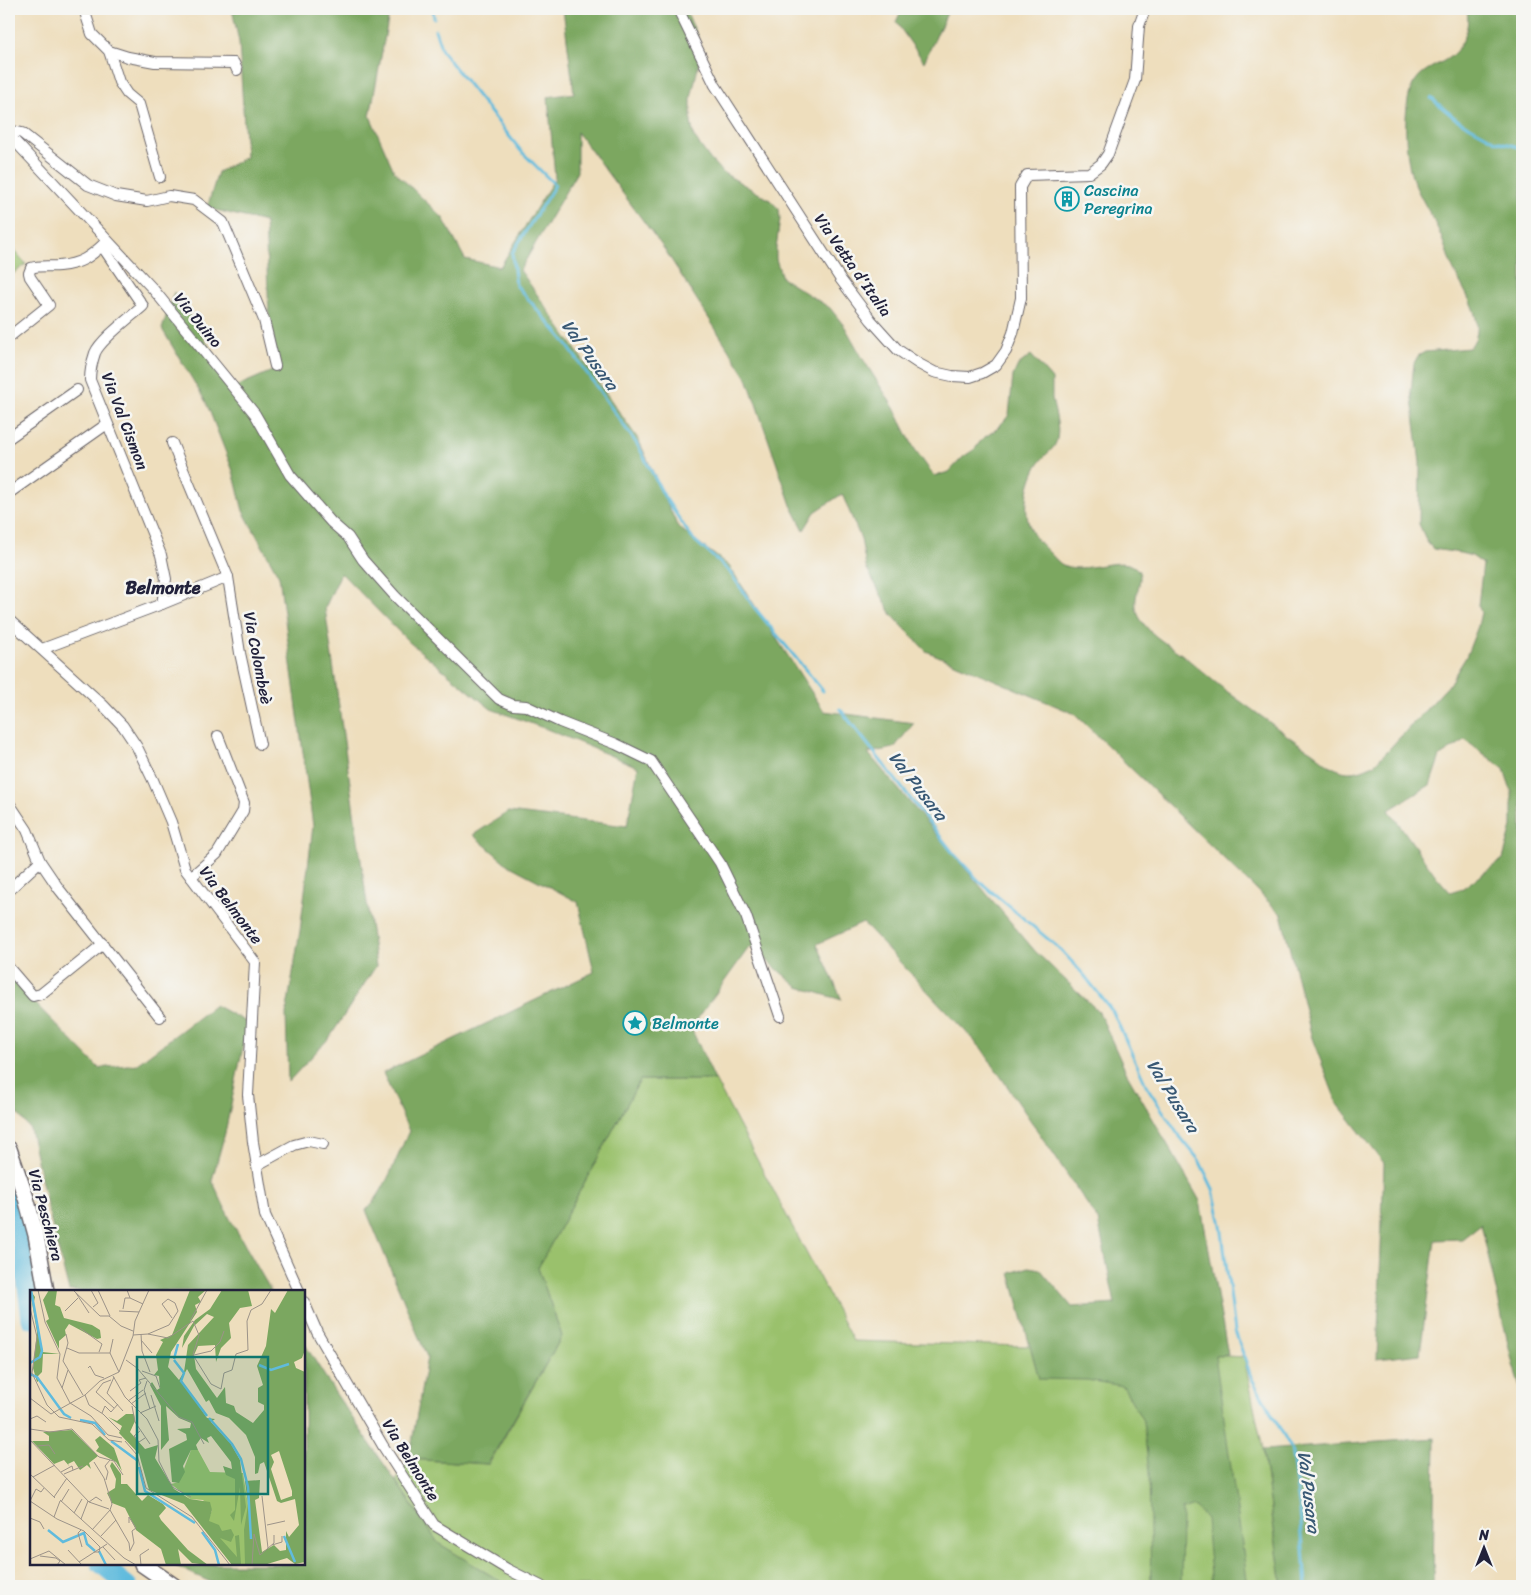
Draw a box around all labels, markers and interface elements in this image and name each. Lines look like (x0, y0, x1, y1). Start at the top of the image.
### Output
place label: Cascina Peregrina (1084, 176, 1152, 223)
building icon: Cascina Peregrina (1054, 186, 1080, 212)
street label: Via Vetta d'Italia (806, 207, 900, 323)
street label: Via Duino (166, 285, 230, 355)
water label: Val Pusara (553, 312, 628, 399)
street label: Via Val Cismon (93, 368, 157, 475)
district label: Belmonte (125, 572, 201, 604)
street label: Via Colombeè (235, 609, 281, 707)
water label: Val Pusara (880, 744, 957, 830)
street label: Via Belmonte (191, 859, 271, 951)
place label: Belmonte (652, 1009, 719, 1038)
place icon: Belmonte (622, 1010, 648, 1036)
water label: Val Pusara (1138, 1053, 1209, 1141)
street label: Via Peschiera (20, 1166, 72, 1264)
inset map (30, 1290, 305, 1565)
street label: Via Belmonte (374, 1413, 448, 1507)
water label: Val Pusara (1288, 1449, 1330, 1537)
north arrow (1458, 1522, 1508, 1572)
text: N (1478, 1523, 1489, 1548)

